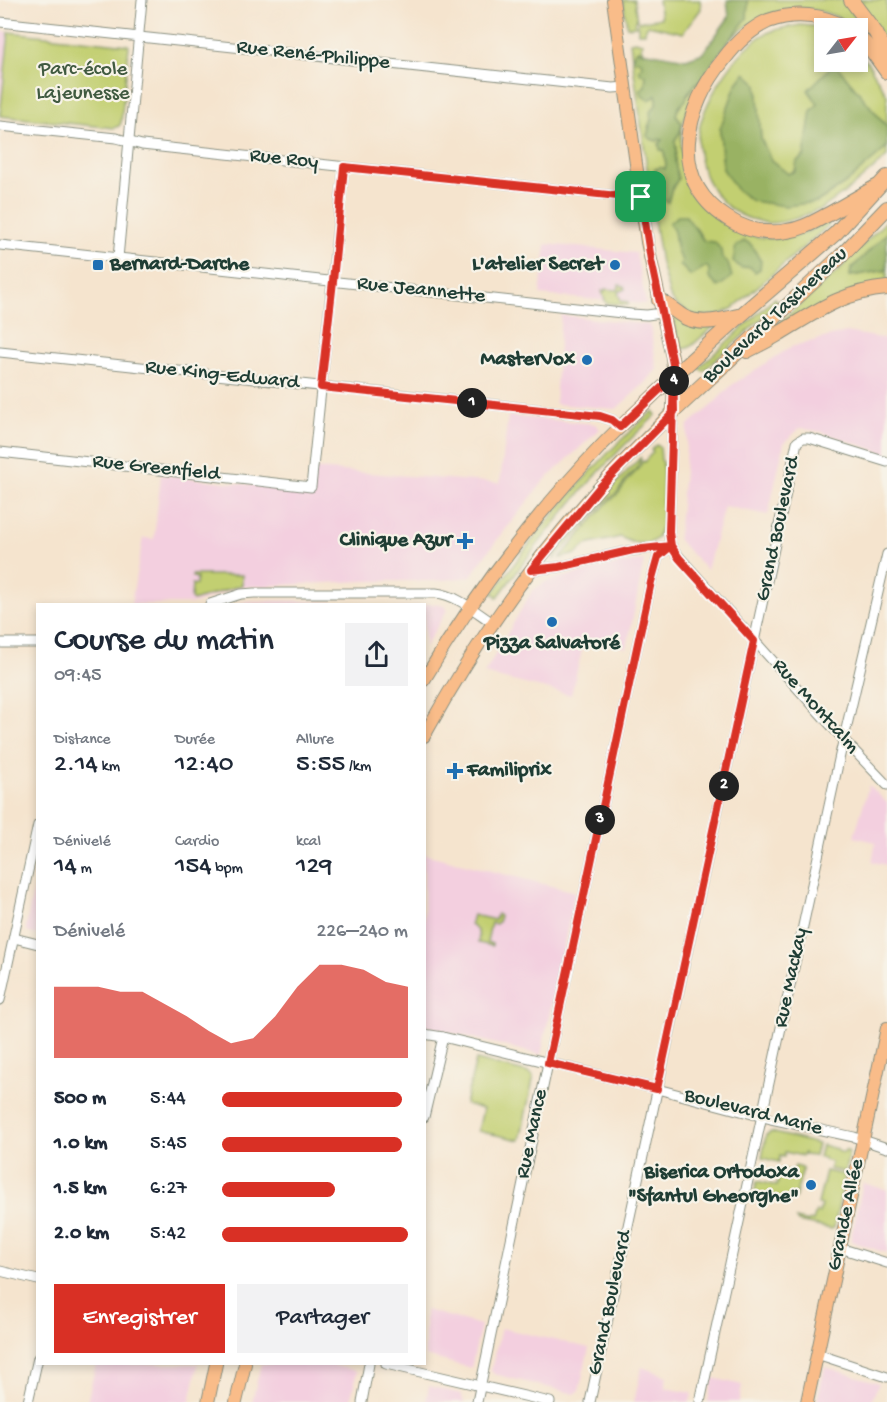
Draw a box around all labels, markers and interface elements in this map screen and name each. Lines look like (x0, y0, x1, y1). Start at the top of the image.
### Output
north arrow (814, 18, 868, 72)
map controls (814, 18, 868, 72)
street label: Rue René-Philippe (235, 36, 392, 77)
park label: Parc-école Lajeunesse (36, 58, 131, 107)
street label: Rue Roy (248, 144, 320, 176)
pin (615, 171, 666, 222)
icon: arrive (624, 180, 657, 213)
street label: Boulevard Taschereau (698, 242, 854, 390)
place label: Bernard-Darche (109, 253, 250, 278)
place label: L'atelier Secret (472, 253, 605, 278)
marker: Bernard-Darche (91, 258, 105, 272)
marker: L'atelier Secret (608, 258, 622, 272)
street label: Rue Jeannette (356, 272, 488, 310)
place label: MasterVox (481, 348, 576, 373)
marker: MasterVox (580, 353, 594, 367)
street label: Rue King-Edward (144, 356, 302, 397)
pin: 4 (659, 366, 689, 396)
text: 4 (670, 371, 678, 390)
pin: 1 (457, 388, 487, 418)
text: 1 (469, 393, 475, 412)
street label: Rue Greenfield (91, 450, 223, 488)
street label: Grand Boulevard (751, 453, 807, 604)
place label: Clinique Azur (339, 529, 455, 554)
marker: Clinique Azur (456, 532, 474, 550)
marker: Pizza Salvatoré (545, 615, 559, 629)
text: Course du matin (54, 623, 274, 661)
button: share (345, 623, 408, 686)
place label: Pizza Salvatoré (483, 632, 621, 657)
street label: Rue Montcalm (766, 654, 864, 760)
text: 09:45 (54, 665, 102, 688)
text: Distance (54, 731, 111, 750)
text: Durée (175, 731, 215, 750)
text: Allure (296, 731, 334, 750)
text: 2.14 (54, 750, 98, 781)
text: 12:40 (175, 750, 233, 781)
text: 5:55 (296, 750, 345, 781)
text: km (98, 758, 120, 777)
text: /km (345, 758, 371, 777)
place label: Familiprix (466, 759, 552, 784)
marker: Familiprix (448, 764, 462, 778)
pin: 2 (709, 771, 739, 801)
text: 2 (720, 776, 728, 795)
pin: 3 (585, 805, 615, 835)
text: 3 (596, 810, 604, 829)
text: Dénivelé (54, 833, 111, 852)
text: Cardio (175, 833, 219, 852)
text: kcal (296, 833, 321, 852)
text: 14 (54, 852, 77, 883)
text: 154 (175, 852, 211, 883)
text: 129 (296, 852, 332, 883)
text: m (77, 860, 92, 879)
text: bpm (211, 860, 243, 879)
text: Dénivelé (54, 921, 125, 944)
text: 226–240 m (316, 921, 408, 944)
street label: Rue Mackay (769, 926, 815, 1030)
street label: Boulevard Marie (680, 1083, 826, 1143)
street label: Rue Mance (511, 1086, 555, 1181)
text: 500 m (54, 1088, 106, 1111)
text: 5:44 (150, 1088, 186, 1111)
text: 1.0 km (54, 1133, 108, 1156)
text: 5:45 (150, 1133, 187, 1156)
street label: Grande Allée (823, 1156, 871, 1273)
place label: Biserica Ortodoxa "Sfantul Gheorghe" (628, 1161, 800, 1210)
text: 1.5 km (54, 1178, 107, 1201)
text: 6:27 (150, 1178, 187, 1201)
marker: Biserica Ortodoxa "Sfantul Gheorghe" (804, 1178, 818, 1192)
text: 2.0 km (54, 1223, 109, 1246)
text: 5:42 (150, 1223, 186, 1246)
street label: Grand Boulevard (583, 1227, 639, 1378)
button: Enregistrer (54, 1284, 225, 1353)
button: Partager (237, 1284, 408, 1353)

